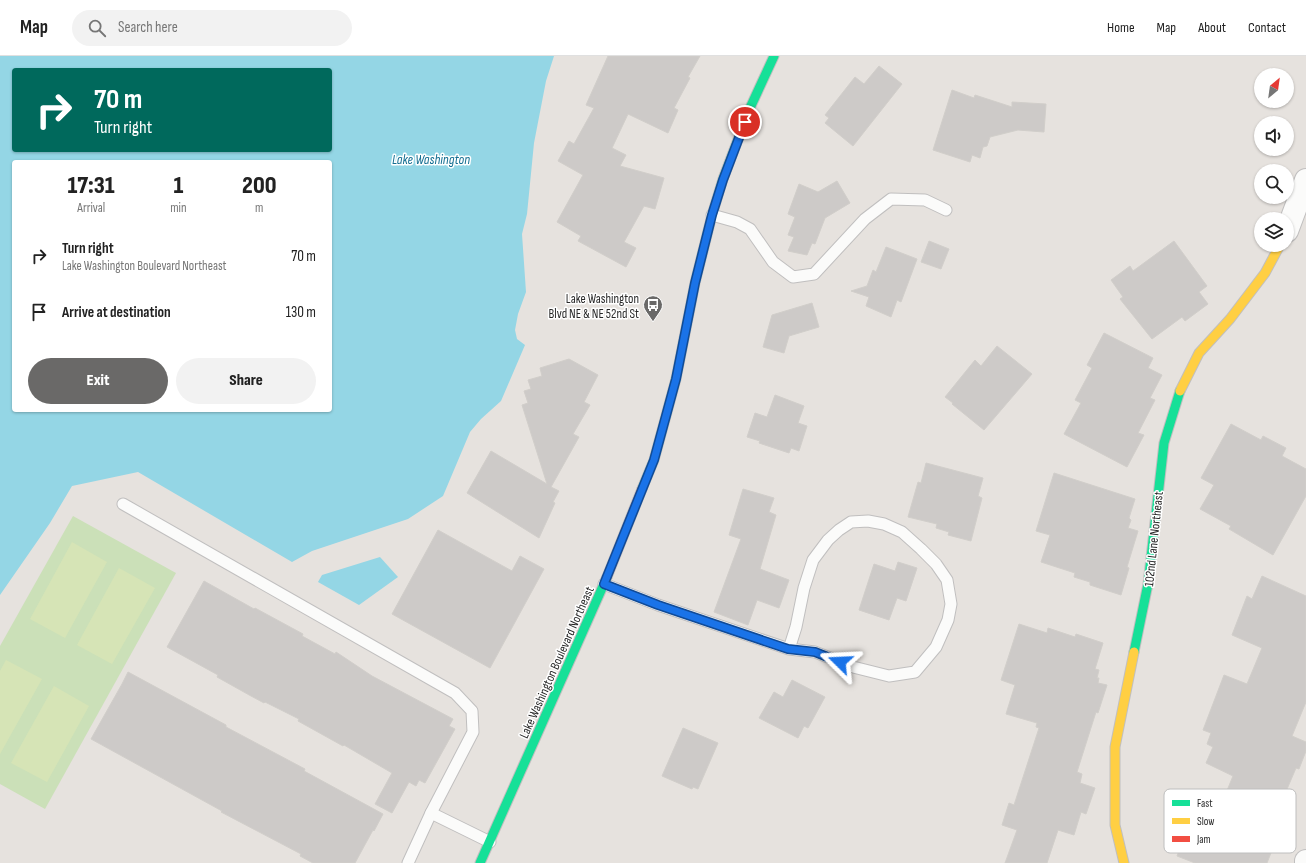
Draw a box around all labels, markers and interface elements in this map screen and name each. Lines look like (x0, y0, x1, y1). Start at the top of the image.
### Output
search box (72, 10, 352, 46)
text: Map (20, 16, 48, 39)
icon: search (86, 17, 108, 39)
text: Search here (118, 18, 178, 37)
text: Home (1107, 19, 1135, 36)
text: Map (1157, 19, 1176, 36)
text: About (1198, 19, 1226, 36)
text: Contact (1248, 19, 1286, 36)
north arrow (1254, 68, 1294, 108)
map controls (1254, 68, 1294, 252)
text: 70 m (94, 83, 142, 116)
icon: right (28, 84, 80, 136)
pin (728, 105, 762, 139)
icon: arrive (734, 111, 756, 133)
button: sound (1254, 116, 1294, 156)
text: Turn right (94, 117, 152, 138)
water label: Lake Washington (392, 151, 470, 168)
button: search (1254, 164, 1294, 204)
text: 17:31 (68, 171, 115, 200)
text: 1 (173, 171, 183, 200)
text: 200 (242, 171, 276, 200)
text: Arrival (77, 200, 105, 216)
text: min (170, 200, 187, 216)
text: m (255, 200, 263, 216)
button: layers (1254, 212, 1294, 252)
text: Turn right (62, 239, 114, 258)
icon: right (28, 245, 50, 267)
text: 70 m (291, 247, 316, 266)
text: Lake Washington Boulevard Northeast (62, 258, 227, 274)
place label: Lake Washington Blvd NE & NE 52nd St (549, 291, 639, 322)
bus stop icon: Lake Washington Blvd NE & NE 52nd St (642, 294, 664, 322)
icon: arrive (28, 301, 50, 323)
text: Arrive at destination (62, 303, 171, 322)
text: 130 m (286, 303, 316, 322)
button: Exit (28, 358, 168, 404)
button: Share (176, 358, 316, 404)
street label: 102nd Lane Northeast (1141, 491, 1167, 588)
street label: Lake Washington Boulevard Northeast (516, 584, 598, 741)
position arrow (819, 641, 861, 683)
legend (1164, 789, 1296, 853)
text: Fast (1197, 797, 1213, 810)
text: Slow (1197, 815, 1214, 828)
text: Jam (1196, 833, 1211, 846)

